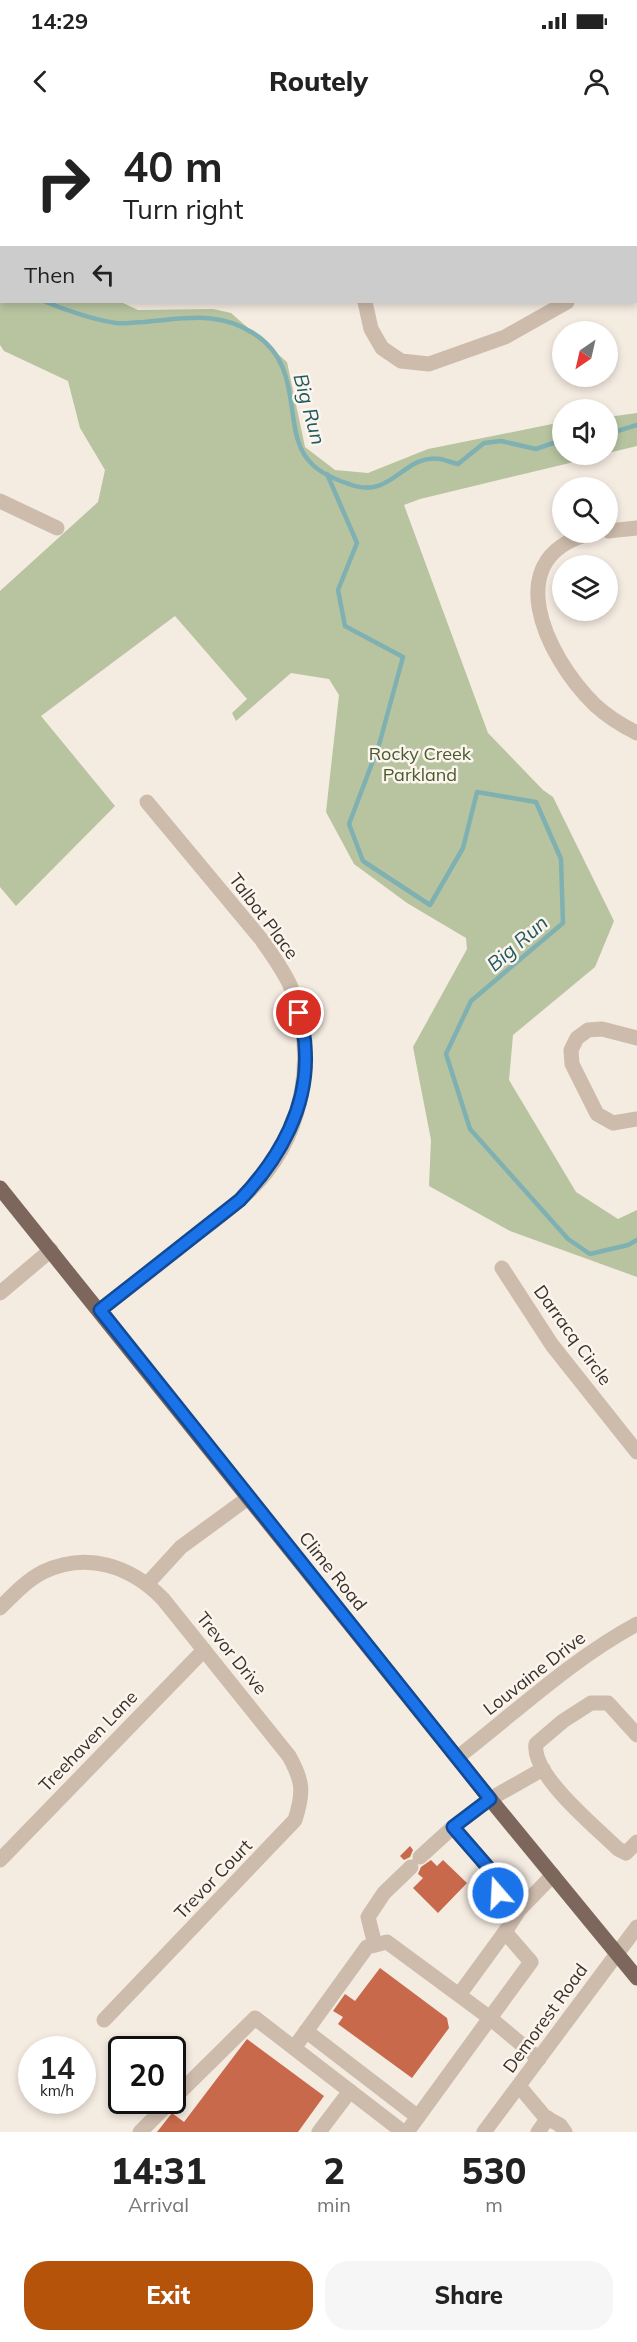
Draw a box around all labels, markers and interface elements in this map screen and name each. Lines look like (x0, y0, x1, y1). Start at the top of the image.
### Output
text: 14:29 (30, 7, 88, 35)
text: Routely (269, 64, 368, 98)
icon: back (24, 65, 57, 98)
icon: person (580, 65, 613, 98)
text: 40 m (123, 140, 223, 193)
icon: right (24, 144, 102, 222)
text: Turn right (123, 192, 243, 226)
icon: left (87, 258, 120, 291)
text: Then (24, 261, 75, 289)
north arrow (552, 321, 618, 387)
map controls (552, 321, 618, 621)
water label: Big Run (289, 371, 331, 447)
button: sound (552, 399, 618, 465)
button: search (552, 477, 618, 543)
button: layers (552, 555, 618, 621)
park label: Rocky Creek Parkland (369, 742, 472, 786)
street label: Talbot Place (224, 868, 304, 964)
water label: Big Run (481, 910, 553, 976)
pin (273, 987, 324, 1038)
icon: arrive (282, 996, 315, 1029)
street label: Darracq Circle (529, 1280, 617, 1390)
street label: Clime Road (294, 1527, 372, 1615)
street label: Trevor Drive (192, 1607, 272, 1699)
street label: Louvaine Drive (478, 1626, 590, 1720)
street label: Treehaven Lane (34, 1685, 142, 1797)
street label: Trevor Court (169, 1834, 257, 1924)
position arrow (466, 1861, 530, 1925)
street label: Demorest Road (498, 1959, 592, 2077)
speed limit sign: 20 (108, 2036, 186, 2114)
text: 14 (39, 2049, 75, 2087)
text: km/h (40, 2081, 74, 2100)
text: 14:31 (111, 2148, 206, 2193)
text: 2 (323, 2148, 345, 2193)
text: 530 (462, 2148, 526, 2193)
text: Arrival (128, 2192, 189, 2217)
text: min (317, 2192, 351, 2217)
text: m (485, 2192, 503, 2217)
button: Exit (24, 2261, 313, 2330)
button: Share (325, 2261, 613, 2330)

